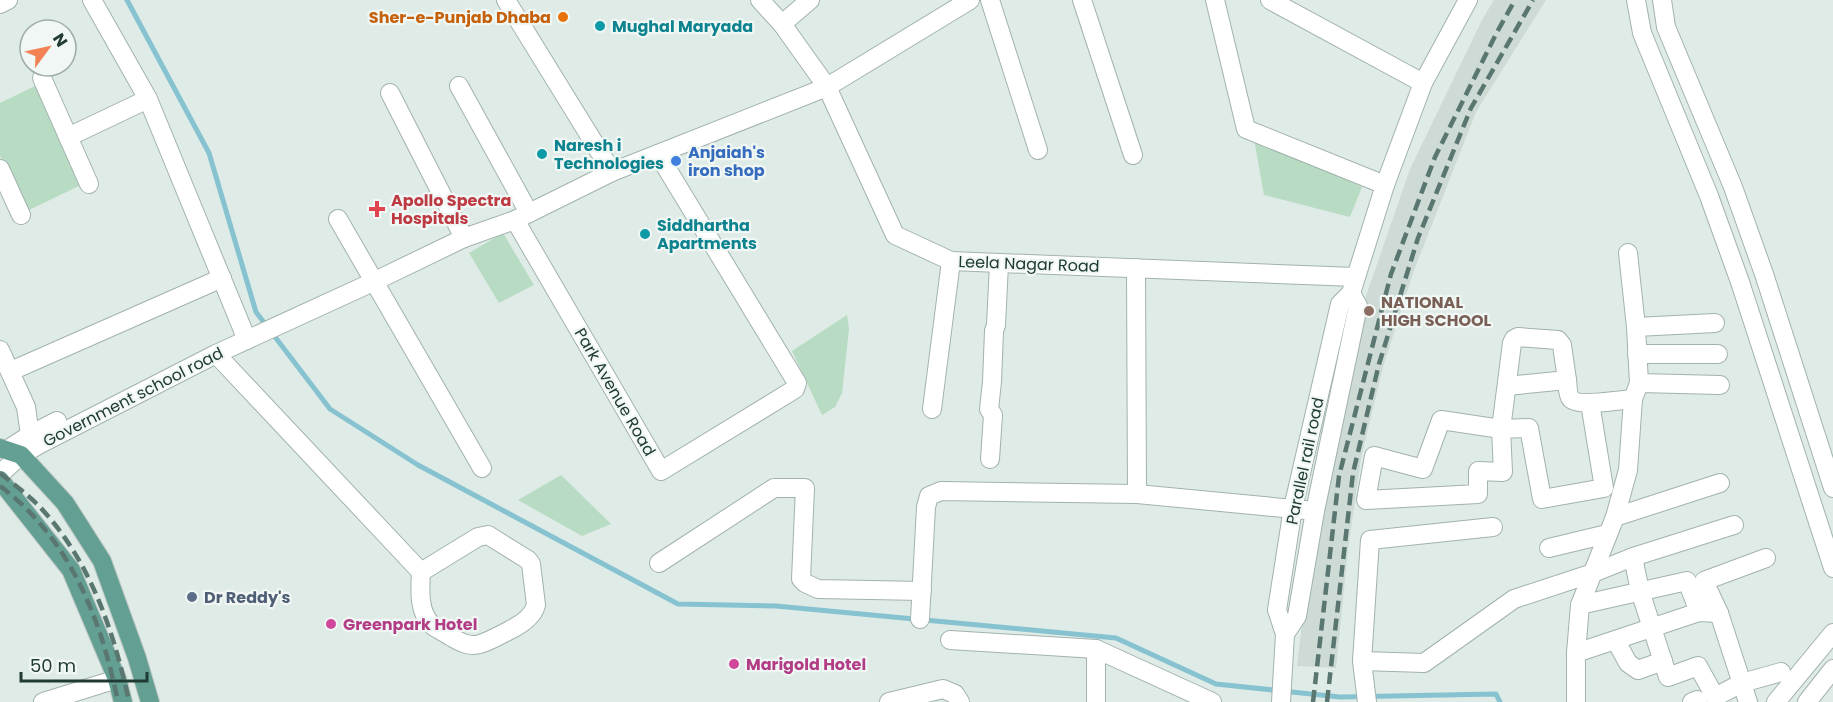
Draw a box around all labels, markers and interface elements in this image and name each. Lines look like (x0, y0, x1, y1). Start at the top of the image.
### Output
place label: Sher-e-Punjab Dhaba (369, 6, 551, 29)
marker: Sher-e-Punjab Dhaba (556, 10, 570, 24)
place label: Mughal Maryada (612, 15, 753, 38)
north arrow (18, 18, 78, 78)
marker: Mughal Maryada (593, 19, 607, 33)
text: N (47, 29, 73, 51)
place label: Naresh i Technologies (554, 134, 664, 175)
place label: Anjaiah's iron shop (688, 141, 765, 182)
marker: Naresh i Technologies (535, 147, 549, 161)
marker: Anjaiah's iron shop (669, 154, 683, 168)
place label: Apollo Spectra Hospitals (391, 189, 511, 230)
marker: Apollo Spectra Hospitals (368, 200, 386, 218)
place label: Siddhartha Apartments (657, 214, 757, 255)
marker: Siddhartha Apartments (638, 227, 652, 241)
street label: Leela Nagar Road (958, 250, 1100, 278)
place label: NATIONAL HIGH SCHOOL (1381, 291, 1492, 332)
marker: NATIONAL HIGH SCHOOL (1362, 304, 1376, 318)
street label: Park Avenue Road (569, 324, 661, 460)
street label: Government school road (39, 341, 227, 453)
street label: Parallel rail road (1280, 395, 1330, 527)
place label: Dr Reddy's (204, 586, 291, 609)
marker: Dr Reddy's (185, 590, 199, 604)
place label: Greenpark Hotel (343, 613, 477, 636)
marker: Greenpark Hotel (324, 617, 338, 631)
scale bar (21, 645, 147, 683)
text: 50 m (30, 653, 76, 678)
place label: Marigold Hotel (746, 653, 866, 676)
marker: Marigold Hotel (727, 657, 741, 671)

